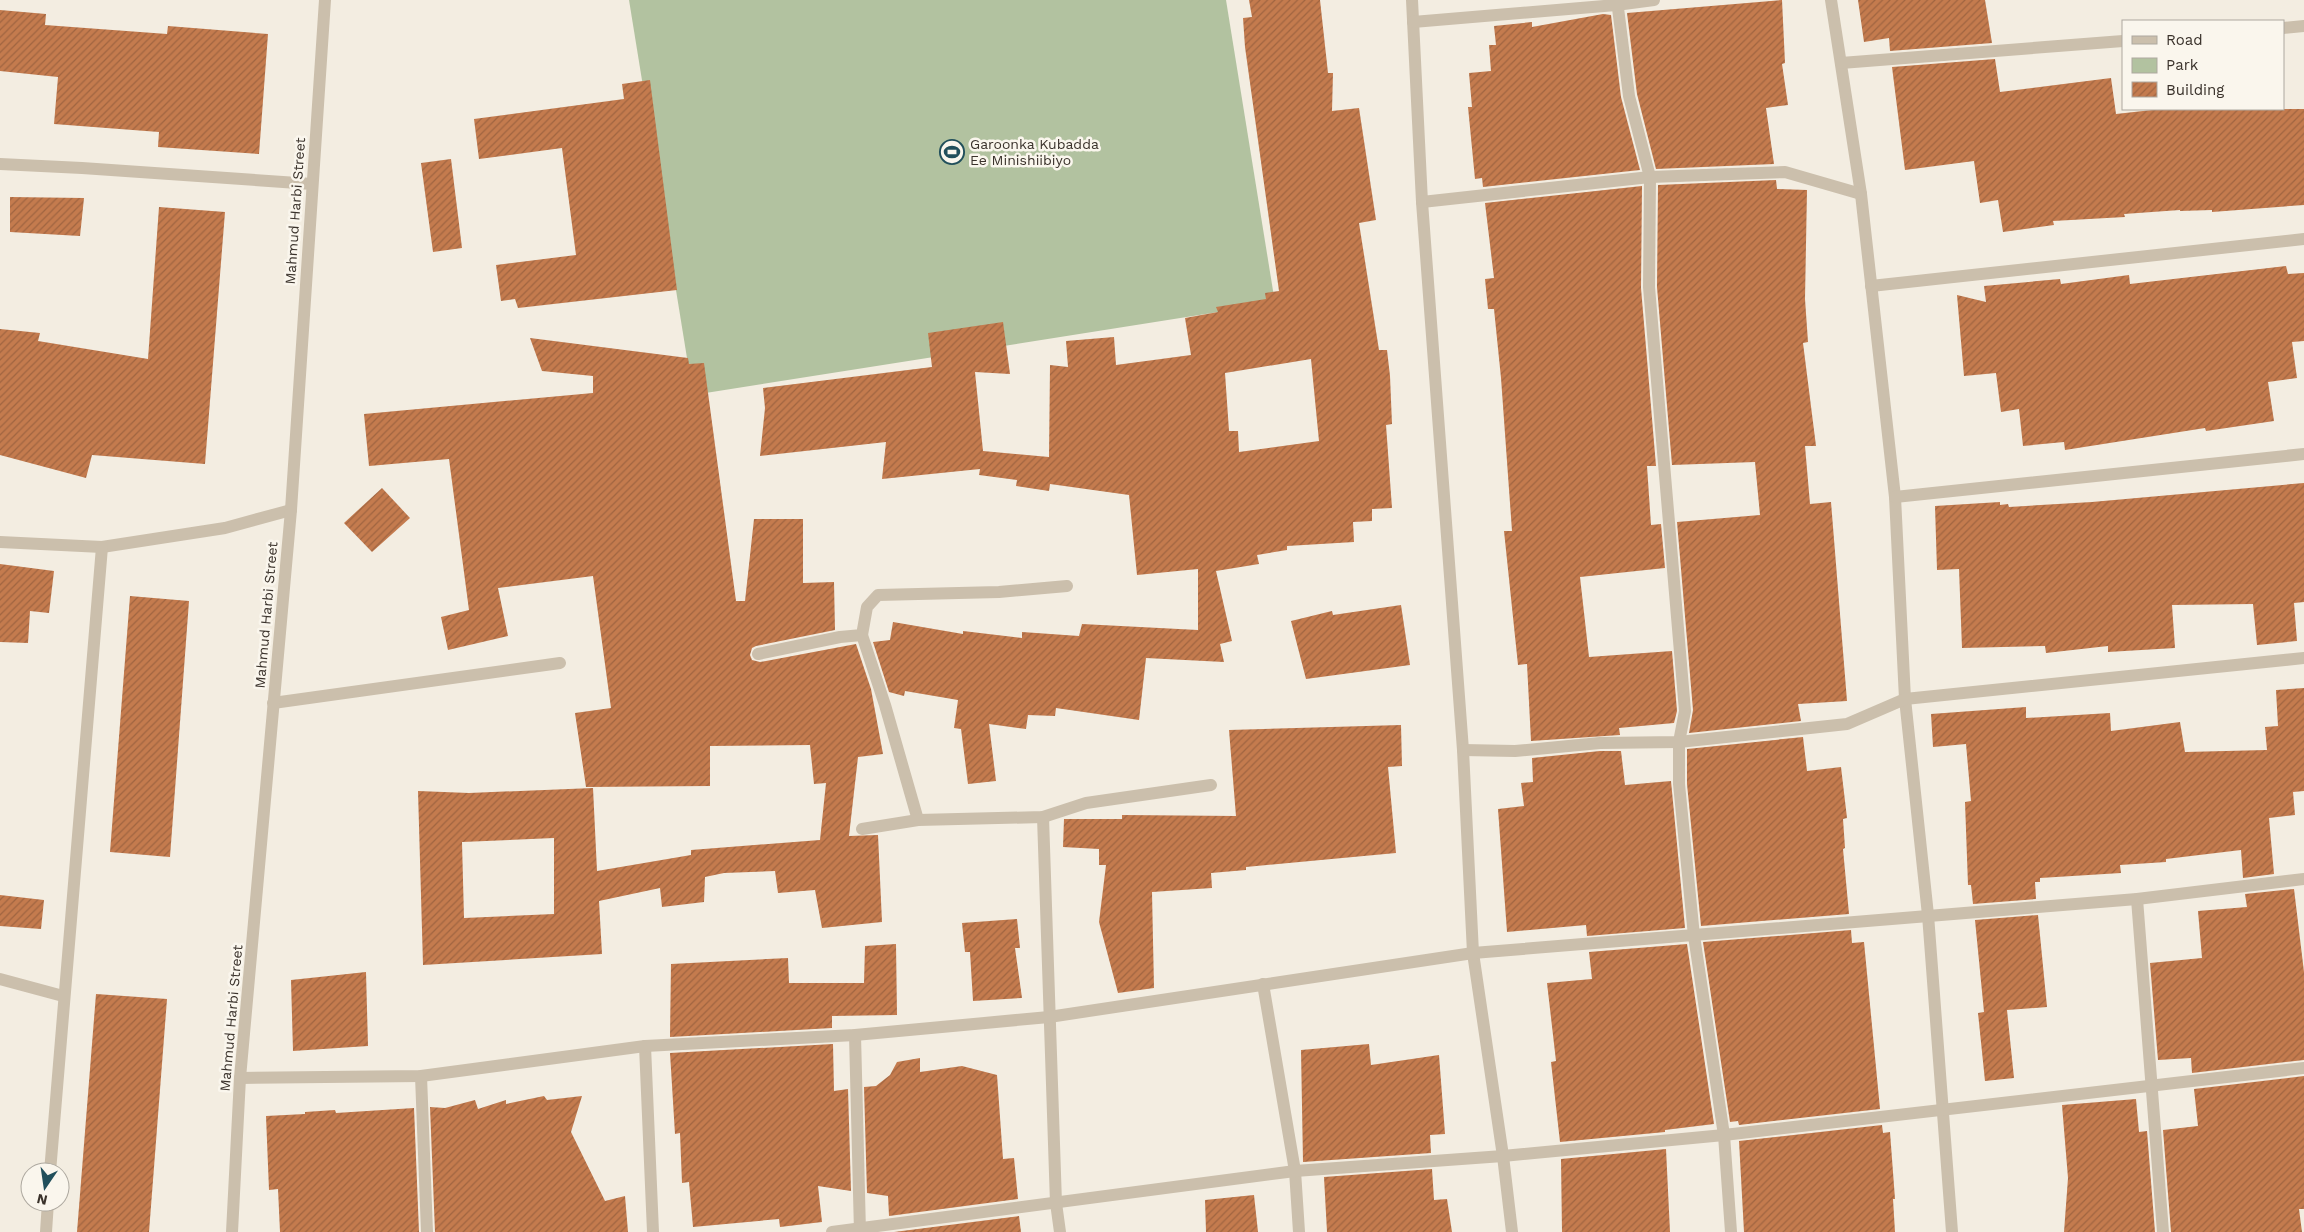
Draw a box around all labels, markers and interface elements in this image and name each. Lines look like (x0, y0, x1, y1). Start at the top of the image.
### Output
legend (2122, 20, 2284, 110)
text: Road (2166, 31, 2203, 49)
text: Park (2166, 56, 2199, 74)
text: Building (2166, 81, 2224, 99)
place label: Garoonka Kubadda Ee Minishiibiyo (970, 136, 1099, 168)
street label: Mahmud Harbi Street (282, 137, 308, 285)
sports icon: Garoonka Kubadda Ee Minishiibiyo (939, 139, 965, 165)
street label: Mahmud Harbi Street (252, 541, 280, 689)
street label: Mahmud Harbi Street (217, 944, 245, 1092)
north arrow (20, 1162, 70, 1212)
text: N (35, 1191, 49, 1209)

